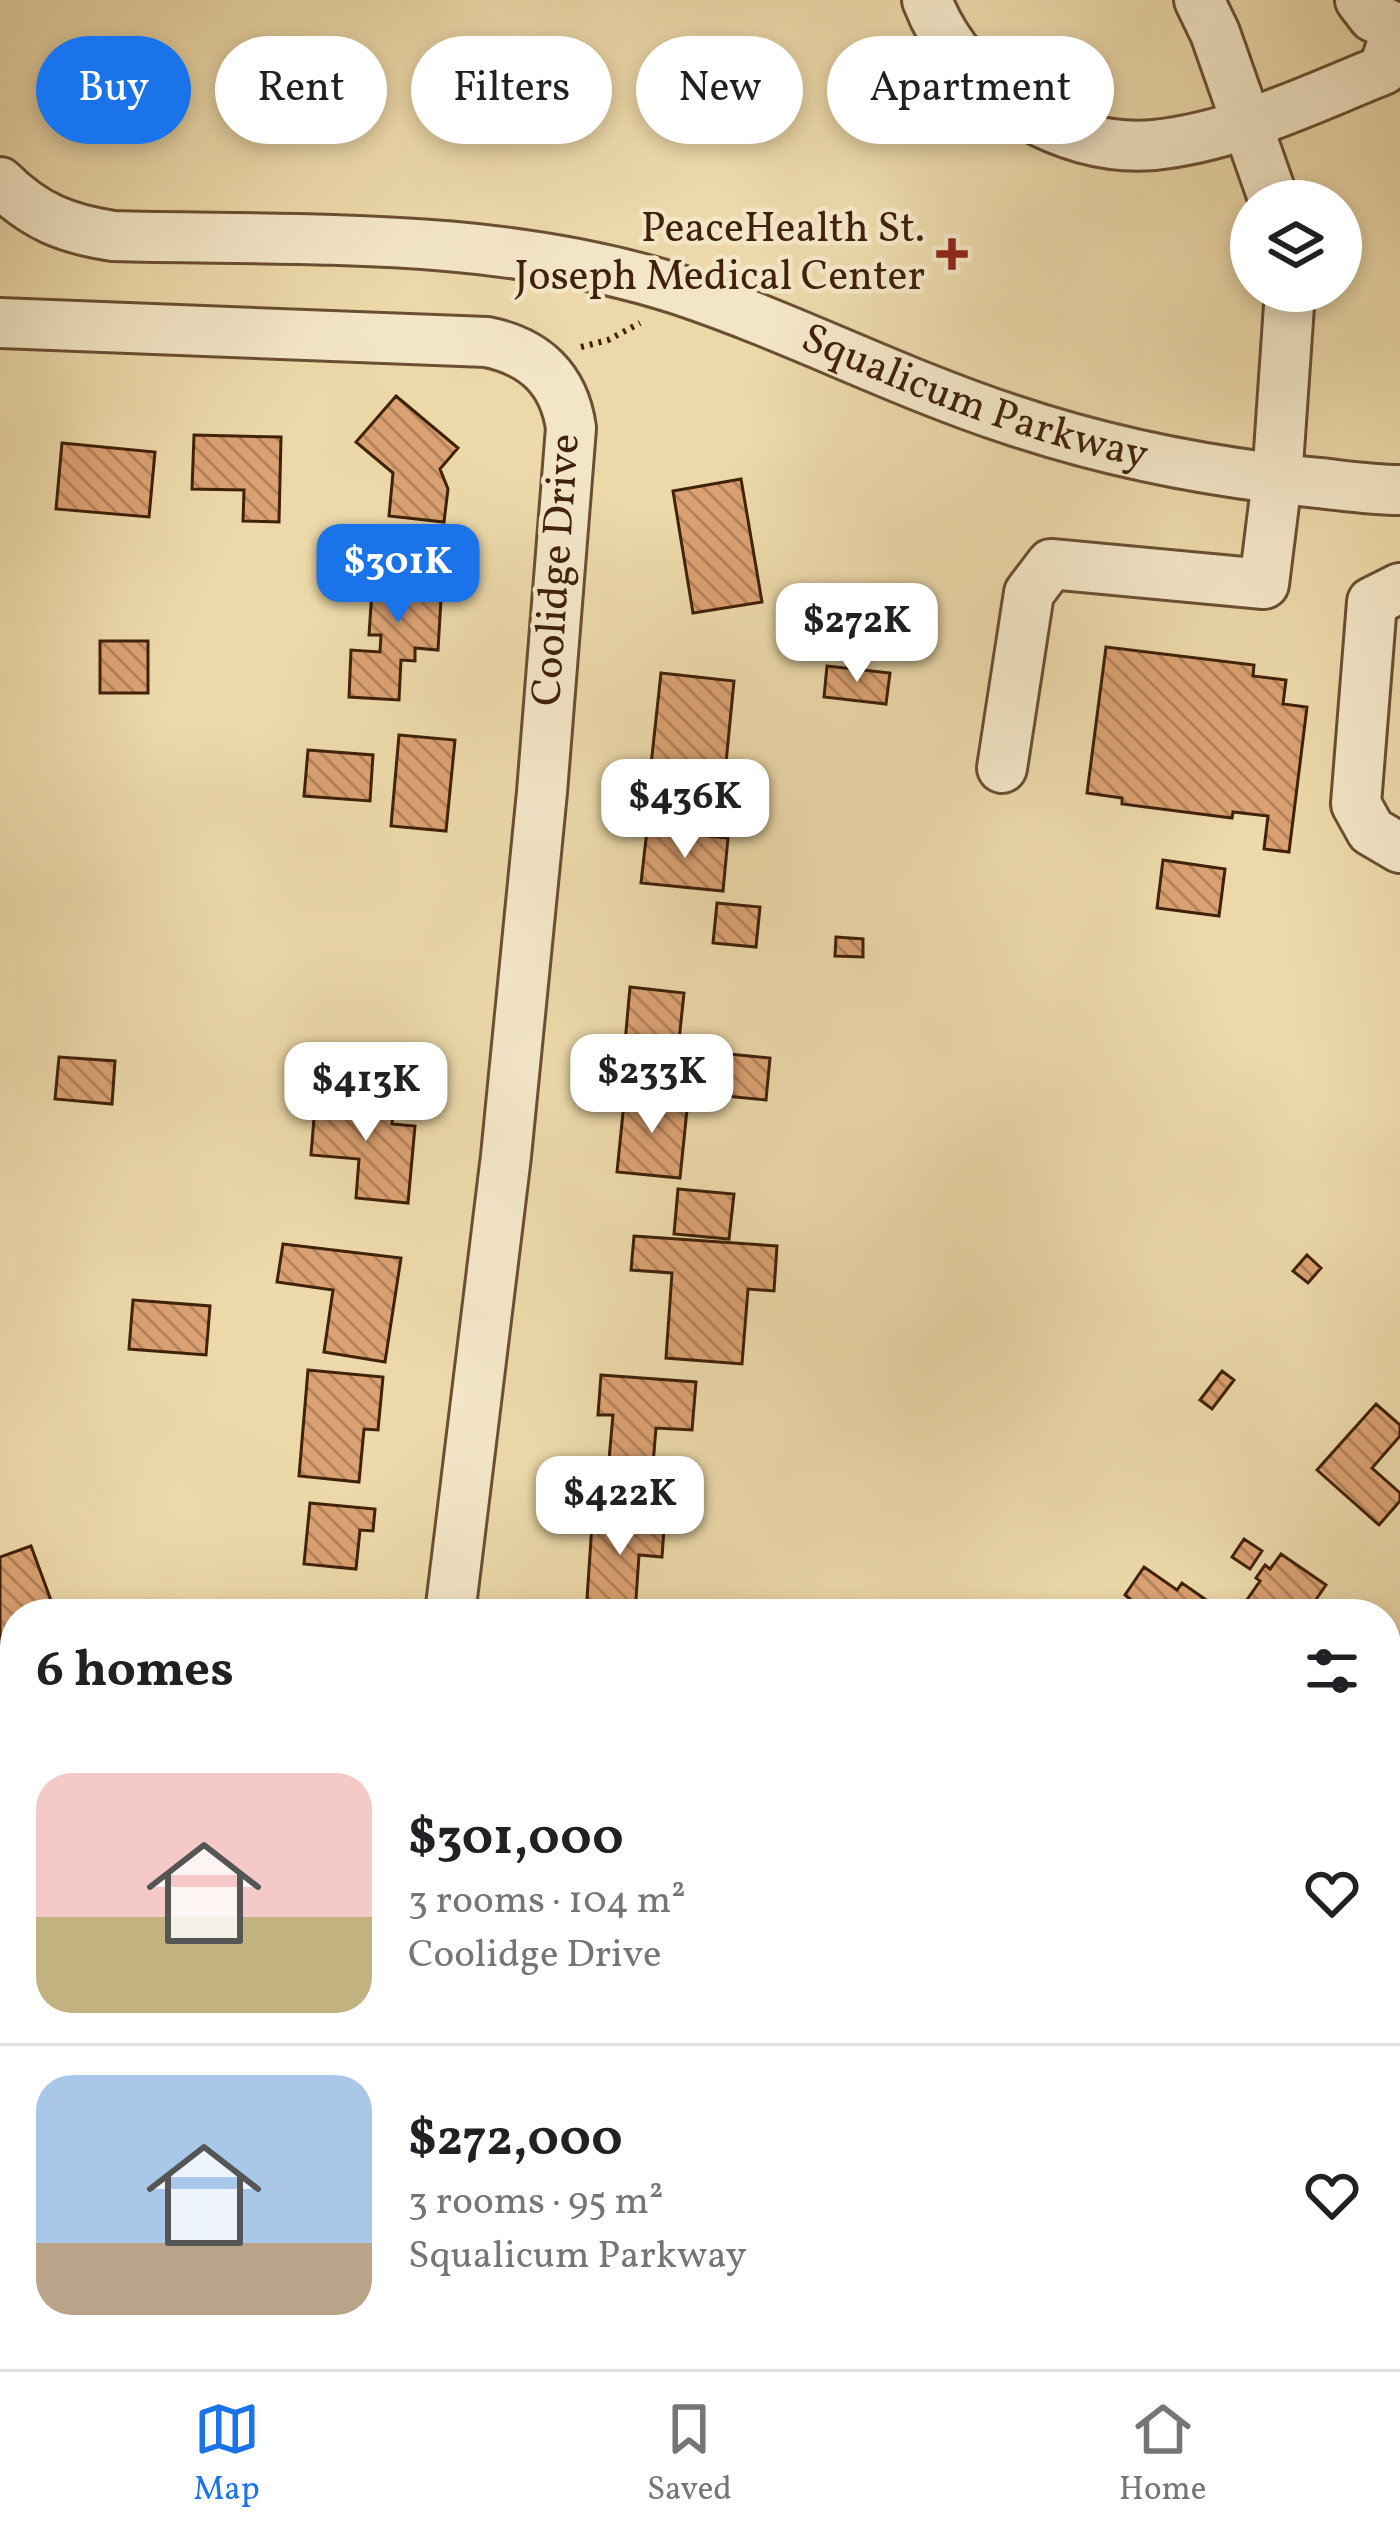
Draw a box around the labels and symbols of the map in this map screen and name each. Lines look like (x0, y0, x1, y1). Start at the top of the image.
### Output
place label: PeaceHealth St. Joseph Medical Center (514, 201, 925, 308)
marker: PeaceHealth St. Joseph Medical Center (936, 238, 968, 270)
street label: Squalicum Parkway (792, 310, 1154, 486)
street label: Coolidge Drive (519, 432, 597, 708)
pin: $301K (314, 524, 482, 626)
pin: $272K (773, 583, 941, 685)
pin: $436K (601, 759, 769, 861)
pin: $233K (568, 1034, 736, 1136)
pin: $413K (282, 1042, 450, 1144)
pin: $422K (536, 1456, 704, 1558)

